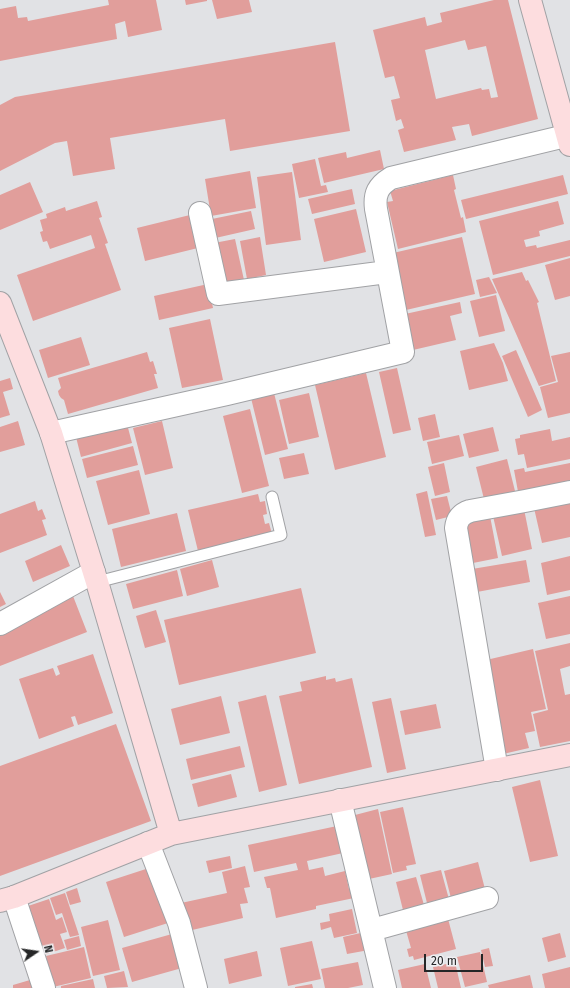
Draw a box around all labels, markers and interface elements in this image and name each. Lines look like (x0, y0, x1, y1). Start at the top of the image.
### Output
north arrow (16, 932, 56, 972)
text: N (41, 944, 55, 954)
scale bar (426, 946, 485, 972)
text: 20 m (431, 954, 457, 968)

